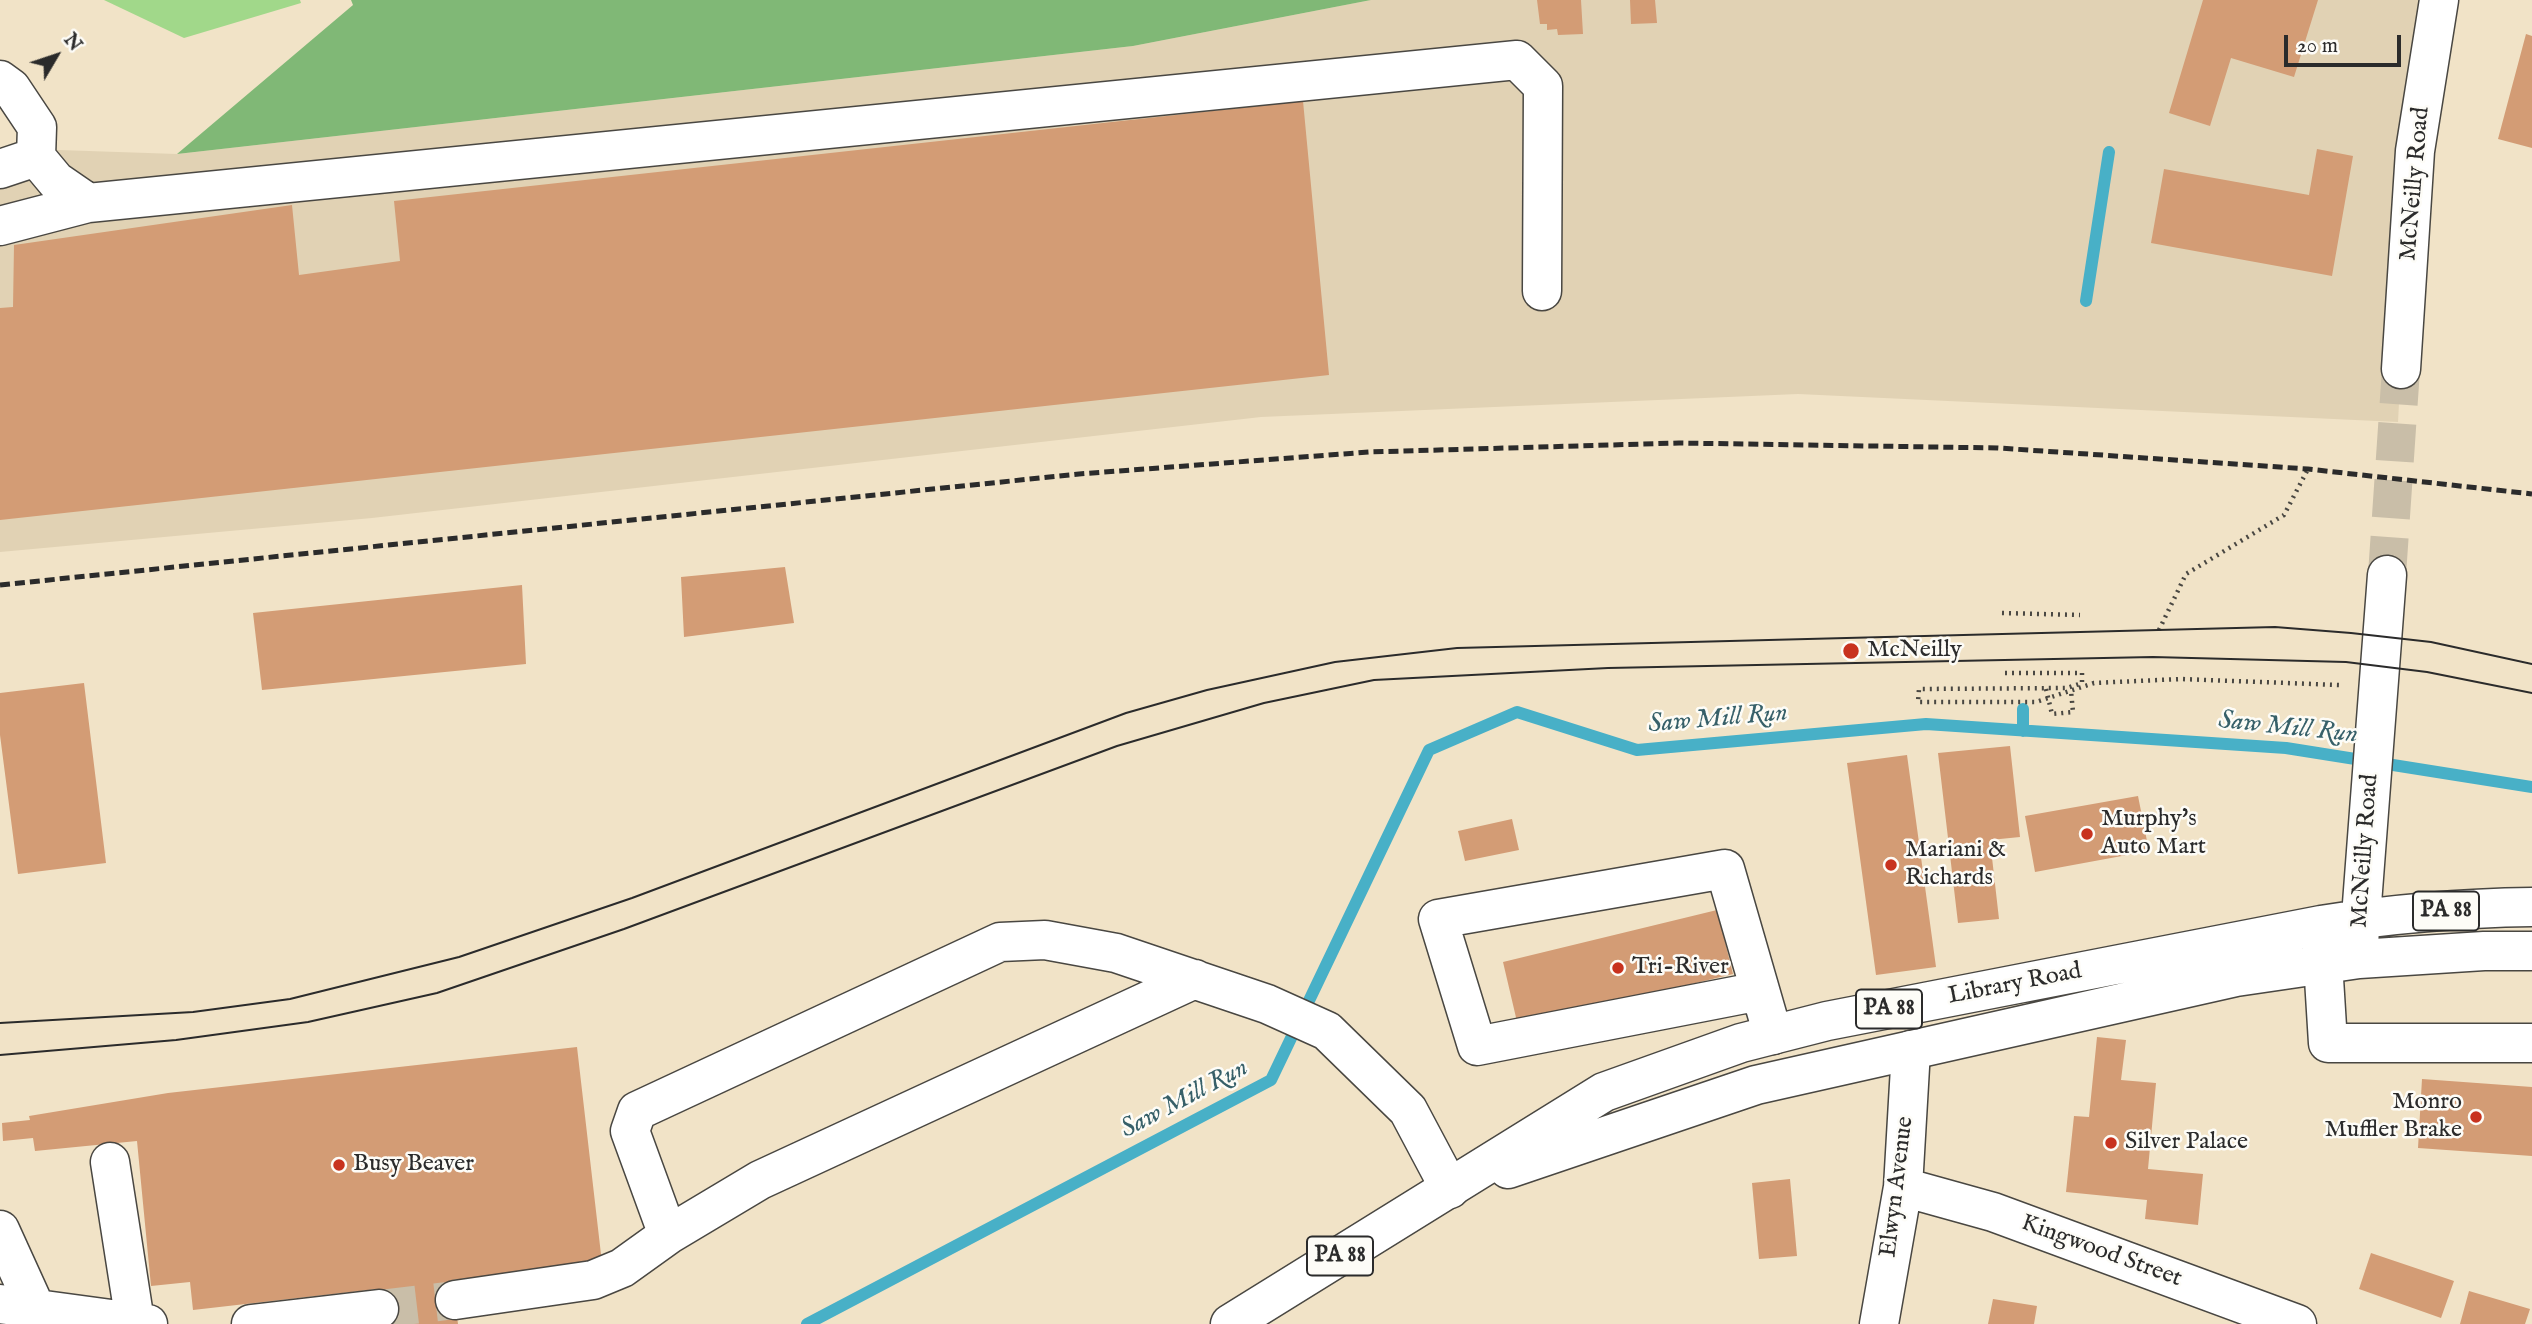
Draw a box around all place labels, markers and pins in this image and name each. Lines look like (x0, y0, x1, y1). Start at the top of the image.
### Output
place label: McNeilly (1867, 637, 1962, 665)
marker: McNeilly (1841, 641, 1861, 661)
place label: Murphy's Auto Mart (2101, 806, 2206, 862)
marker: Murphy's Auto Mart (2079, 826, 2095, 842)
place label: Mariani & Richards (1905, 837, 2006, 893)
marker: Mariani & Richards (1883, 857, 1899, 873)
place label: Tri-River (1632, 954, 1729, 982)
marker: Tri-River (1610, 960, 1626, 976)
place label: Monro Muffler Brake (2324, 1089, 2462, 1145)
marker: Monro Muffler Brake (2468, 1109, 2484, 1125)
place label: Silver Palace (2125, 1129, 2248, 1157)
marker: Silver Palace (2103, 1135, 2119, 1151)
place label: Busy Beaver (353, 1151, 474, 1179)
marker: Busy Beaver (331, 1157, 347, 1173)

